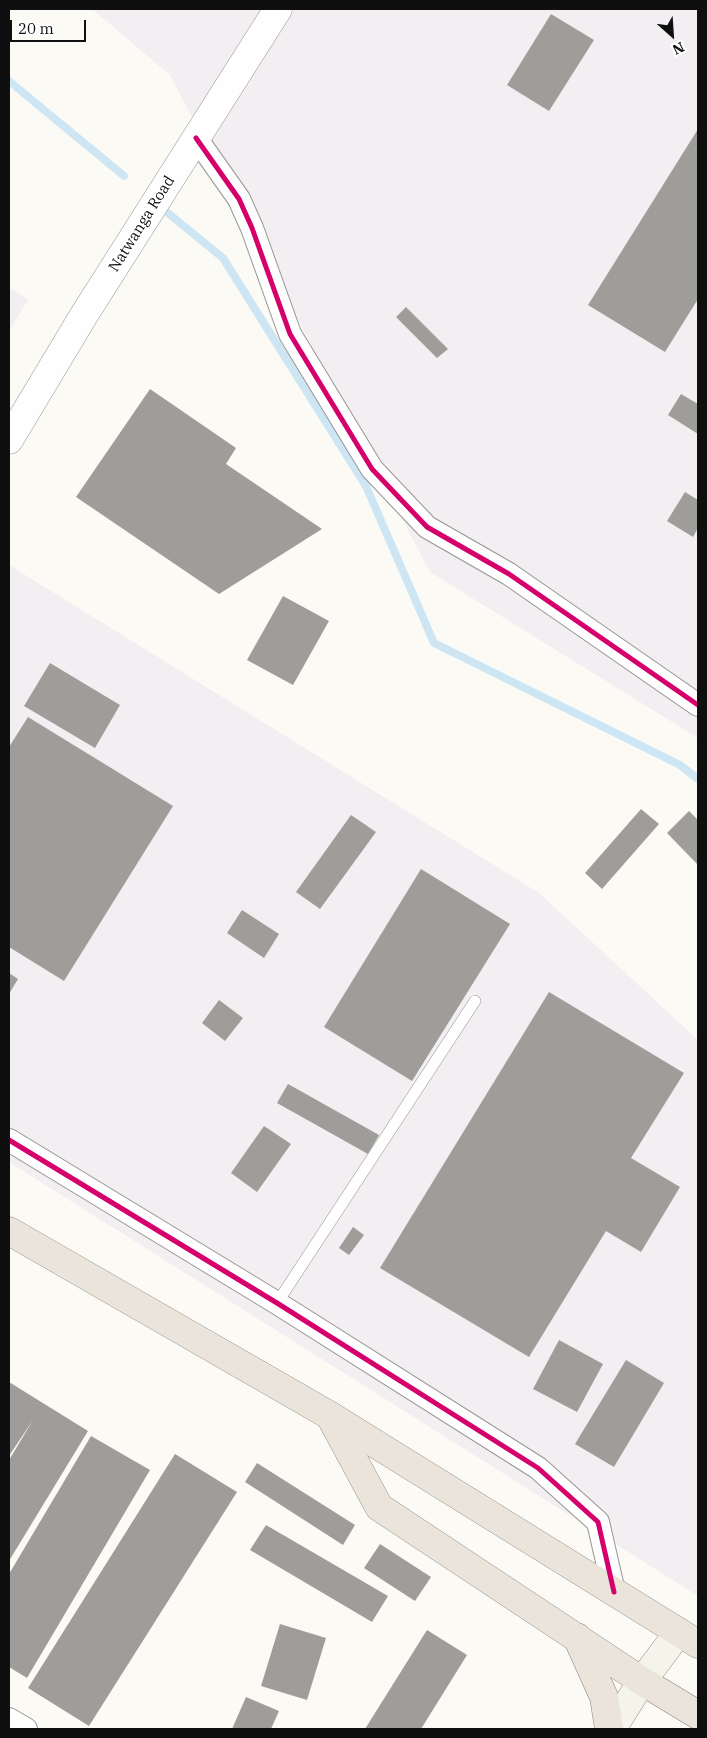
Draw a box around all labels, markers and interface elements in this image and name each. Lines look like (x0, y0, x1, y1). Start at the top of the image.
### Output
scale bar (12, 10, 89, 42)
north arrow (647, 10, 697, 60)
text: 20 m (18, 19, 54, 38)
text: N (670, 38, 688, 59)
street label: Natwanga Road (105, 173, 179, 275)

